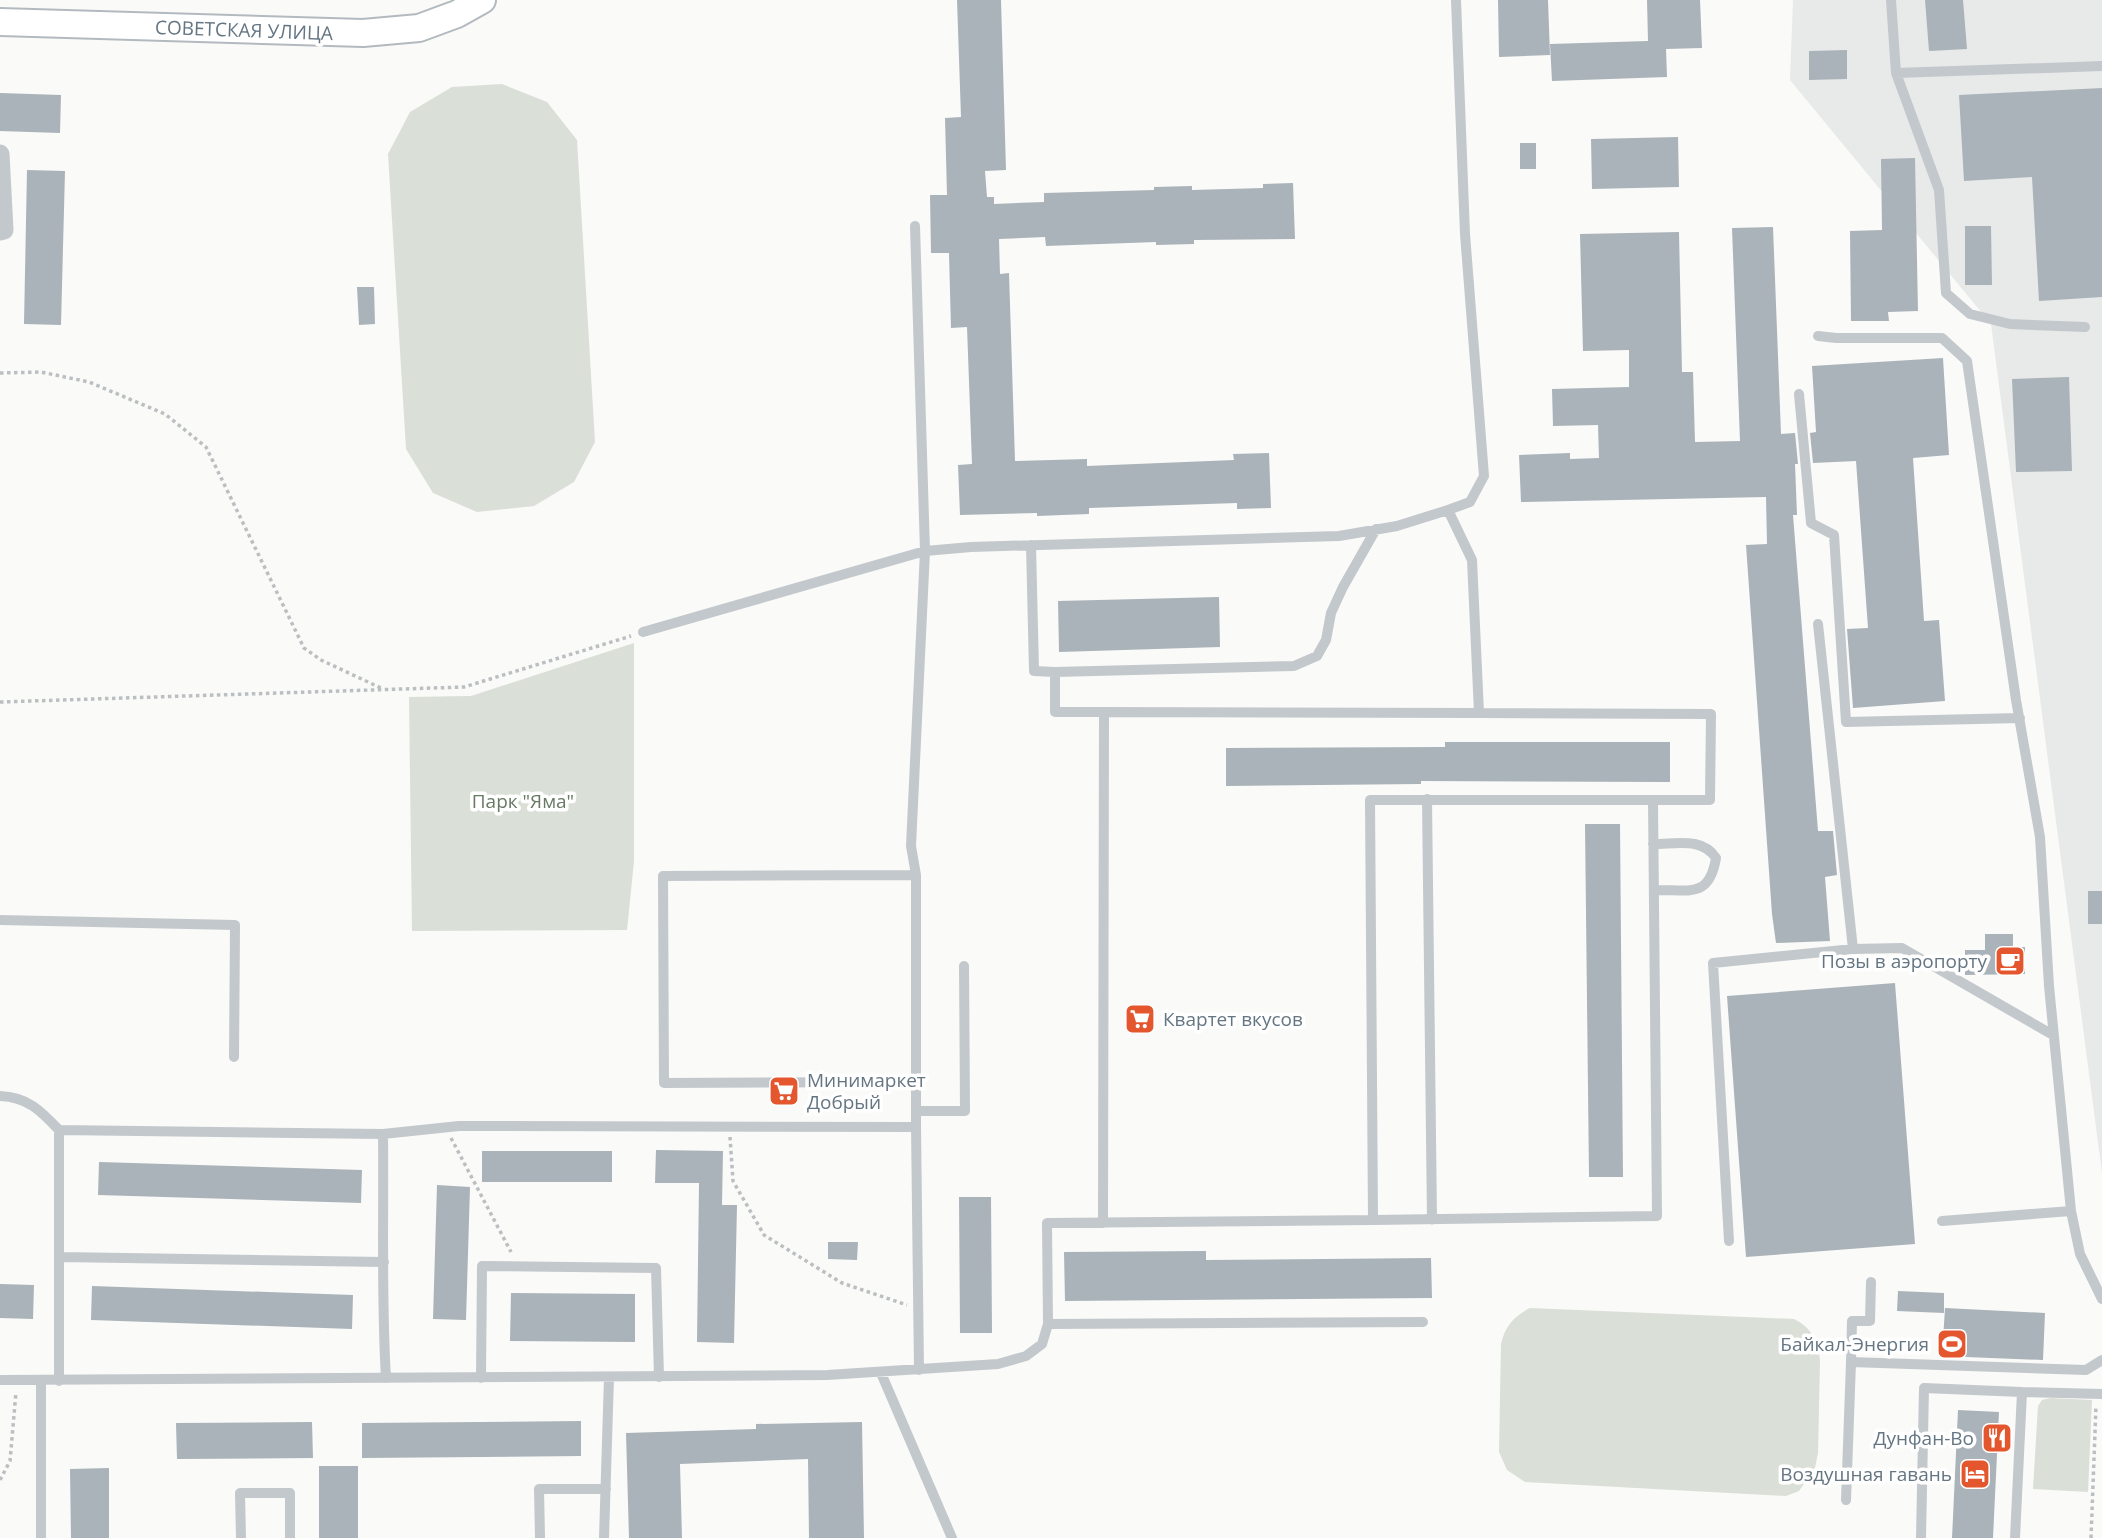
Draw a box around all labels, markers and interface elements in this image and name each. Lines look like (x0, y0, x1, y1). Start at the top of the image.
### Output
street label: СОВЕТСКАЯ УЛИЦА (155, 14, 333, 46)
park label: Парк "Яма" (472, 788, 574, 814)
cafe icon: Позы в аэропорту (1993, 944, 2027, 978)
place label: Позы в аэропорту (1821, 948, 1987, 974)
supermarket icon: Квартет вкусов (1123, 1002, 1157, 1036)
place label: Квартет вкусов (1163, 1006, 1303, 1032)
place label: Минимаркет Добрый (807, 1067, 926, 1115)
supermarket icon: Минимаркет Добрый (767, 1074, 801, 1108)
sports icon: Байкал-Энергия (1935, 1327, 1969, 1361)
place label: Байкал-Энергия (1780, 1331, 1929, 1357)
restaurant icon: Дунфан-Во (1980, 1421, 2014, 1455)
place label: Дунфан-Во (1873, 1425, 1974, 1451)
hotel icon: Воздушная гавань (1958, 1457, 1992, 1491)
place label: Воздушная гавань (1780, 1461, 1952, 1487)

